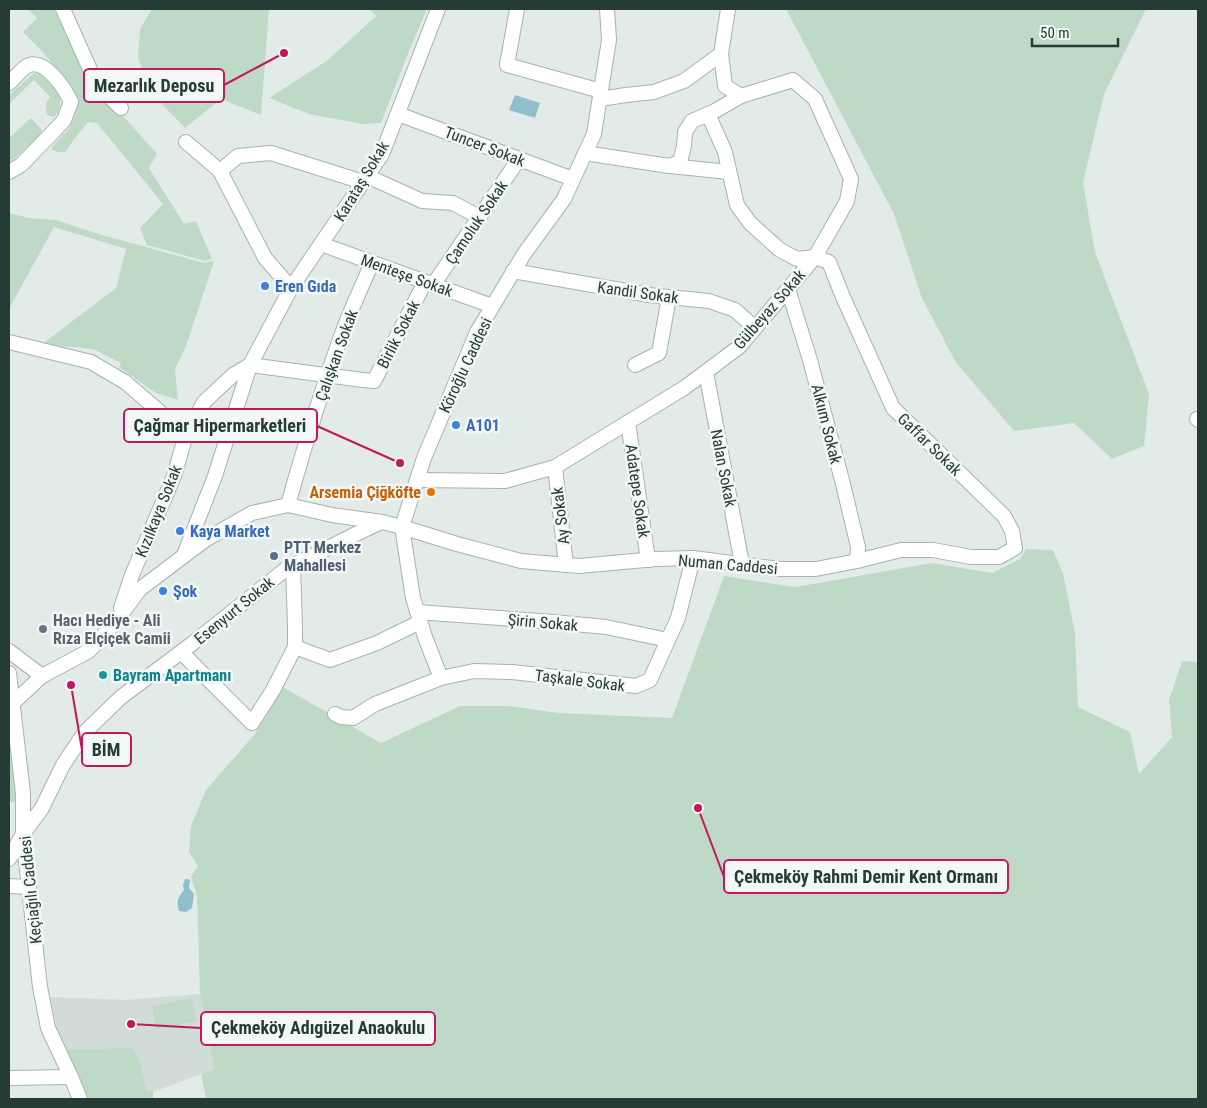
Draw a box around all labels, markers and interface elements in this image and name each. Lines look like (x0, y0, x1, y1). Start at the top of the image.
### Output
scale bar (1032, 15, 1118, 47)
text: 50 m (1040, 24, 1070, 42)
callout: Mezarlık Deposu (84, 69, 224, 102)
text: Mezarlık Deposu (94, 75, 214, 96)
street label: Tuncer Sokak (442, 122, 529, 171)
street label: Karataş Sokak (330, 137, 393, 225)
street label: Çamoluk Sokak (441, 176, 512, 268)
street label: Menteşe Sokak (358, 250, 456, 301)
street label: Gülbeyaz Sokak (730, 265, 810, 353)
place label: Eren Gıda (275, 277, 337, 296)
street label: Kandil Sokak (596, 277, 680, 308)
marker: Eren Gıda (259, 280, 271, 292)
street label: Birlik Sokak (373, 296, 424, 371)
street label: Çalışkan Sokak (311, 306, 362, 404)
street label: Köroğlu Caddesi (435, 314, 496, 416)
street label: Alkıım Sokak (807, 382, 846, 467)
callout: Çağmar Hipermarketleri (124, 409, 317, 442)
street label: Gaffar Sokak (894, 409, 966, 480)
text: Çağmar Hipermarketleri (134, 415, 306, 436)
place label: A101 (466, 416, 500, 435)
marker: A101 (450, 419, 462, 431)
street label: Nalan Sokak (707, 428, 740, 509)
street label: Adatepe Sokak (622, 443, 654, 540)
street label: Kızılkaya Sokak (131, 461, 186, 560)
place label: Arsemia Çiğköfte (309, 483, 421, 502)
street label: Ay Sokak (547, 485, 573, 546)
marker: Arsemia Çiğköfte (425, 486, 437, 498)
place label: Kaya Market (190, 522, 270, 541)
marker: Kaya Market (174, 525, 186, 537)
place label: PTT Merkez Mahallesi (284, 538, 361, 575)
marker: PTT Merkez Mahallesi (268, 550, 280, 562)
street label: Numan Caddesi (677, 551, 779, 578)
street label: Esenyurt Sokak (191, 572, 279, 648)
place label: Şok (173, 582, 198, 601)
marker: Şok (157, 585, 169, 597)
street label: Şirin Sokak (507, 610, 580, 635)
place label: Hacı Hediye - Ali Rıza Elçiçek Camii (53, 611, 171, 648)
marker: Hacı Hediye - Ali Rıza Elçiçek Camii (37, 623, 49, 635)
place label: Bayram Apartmanı (113, 666, 231, 685)
street label: Taşkale Sokak (534, 666, 627, 696)
marker: Bayram Apartmanı (97, 669, 109, 681)
callout: BİM (82, 733, 131, 766)
text: BİM (92, 739, 120, 760)
street label: Keçiağılı Caddesi (15, 835, 46, 945)
callout: Çekmeköy Rahmi Demir Kent Ormanı (724, 860, 1008, 893)
text: Çekmeköy Rahmi Demir Kent Ormanı (734, 866, 998, 887)
callout: Çekmeköy Adıgüzel Anaokulu (201, 1012, 435, 1045)
text: Çekmeköy Adıgüzel Anaokulu (211, 1017, 425, 1038)

